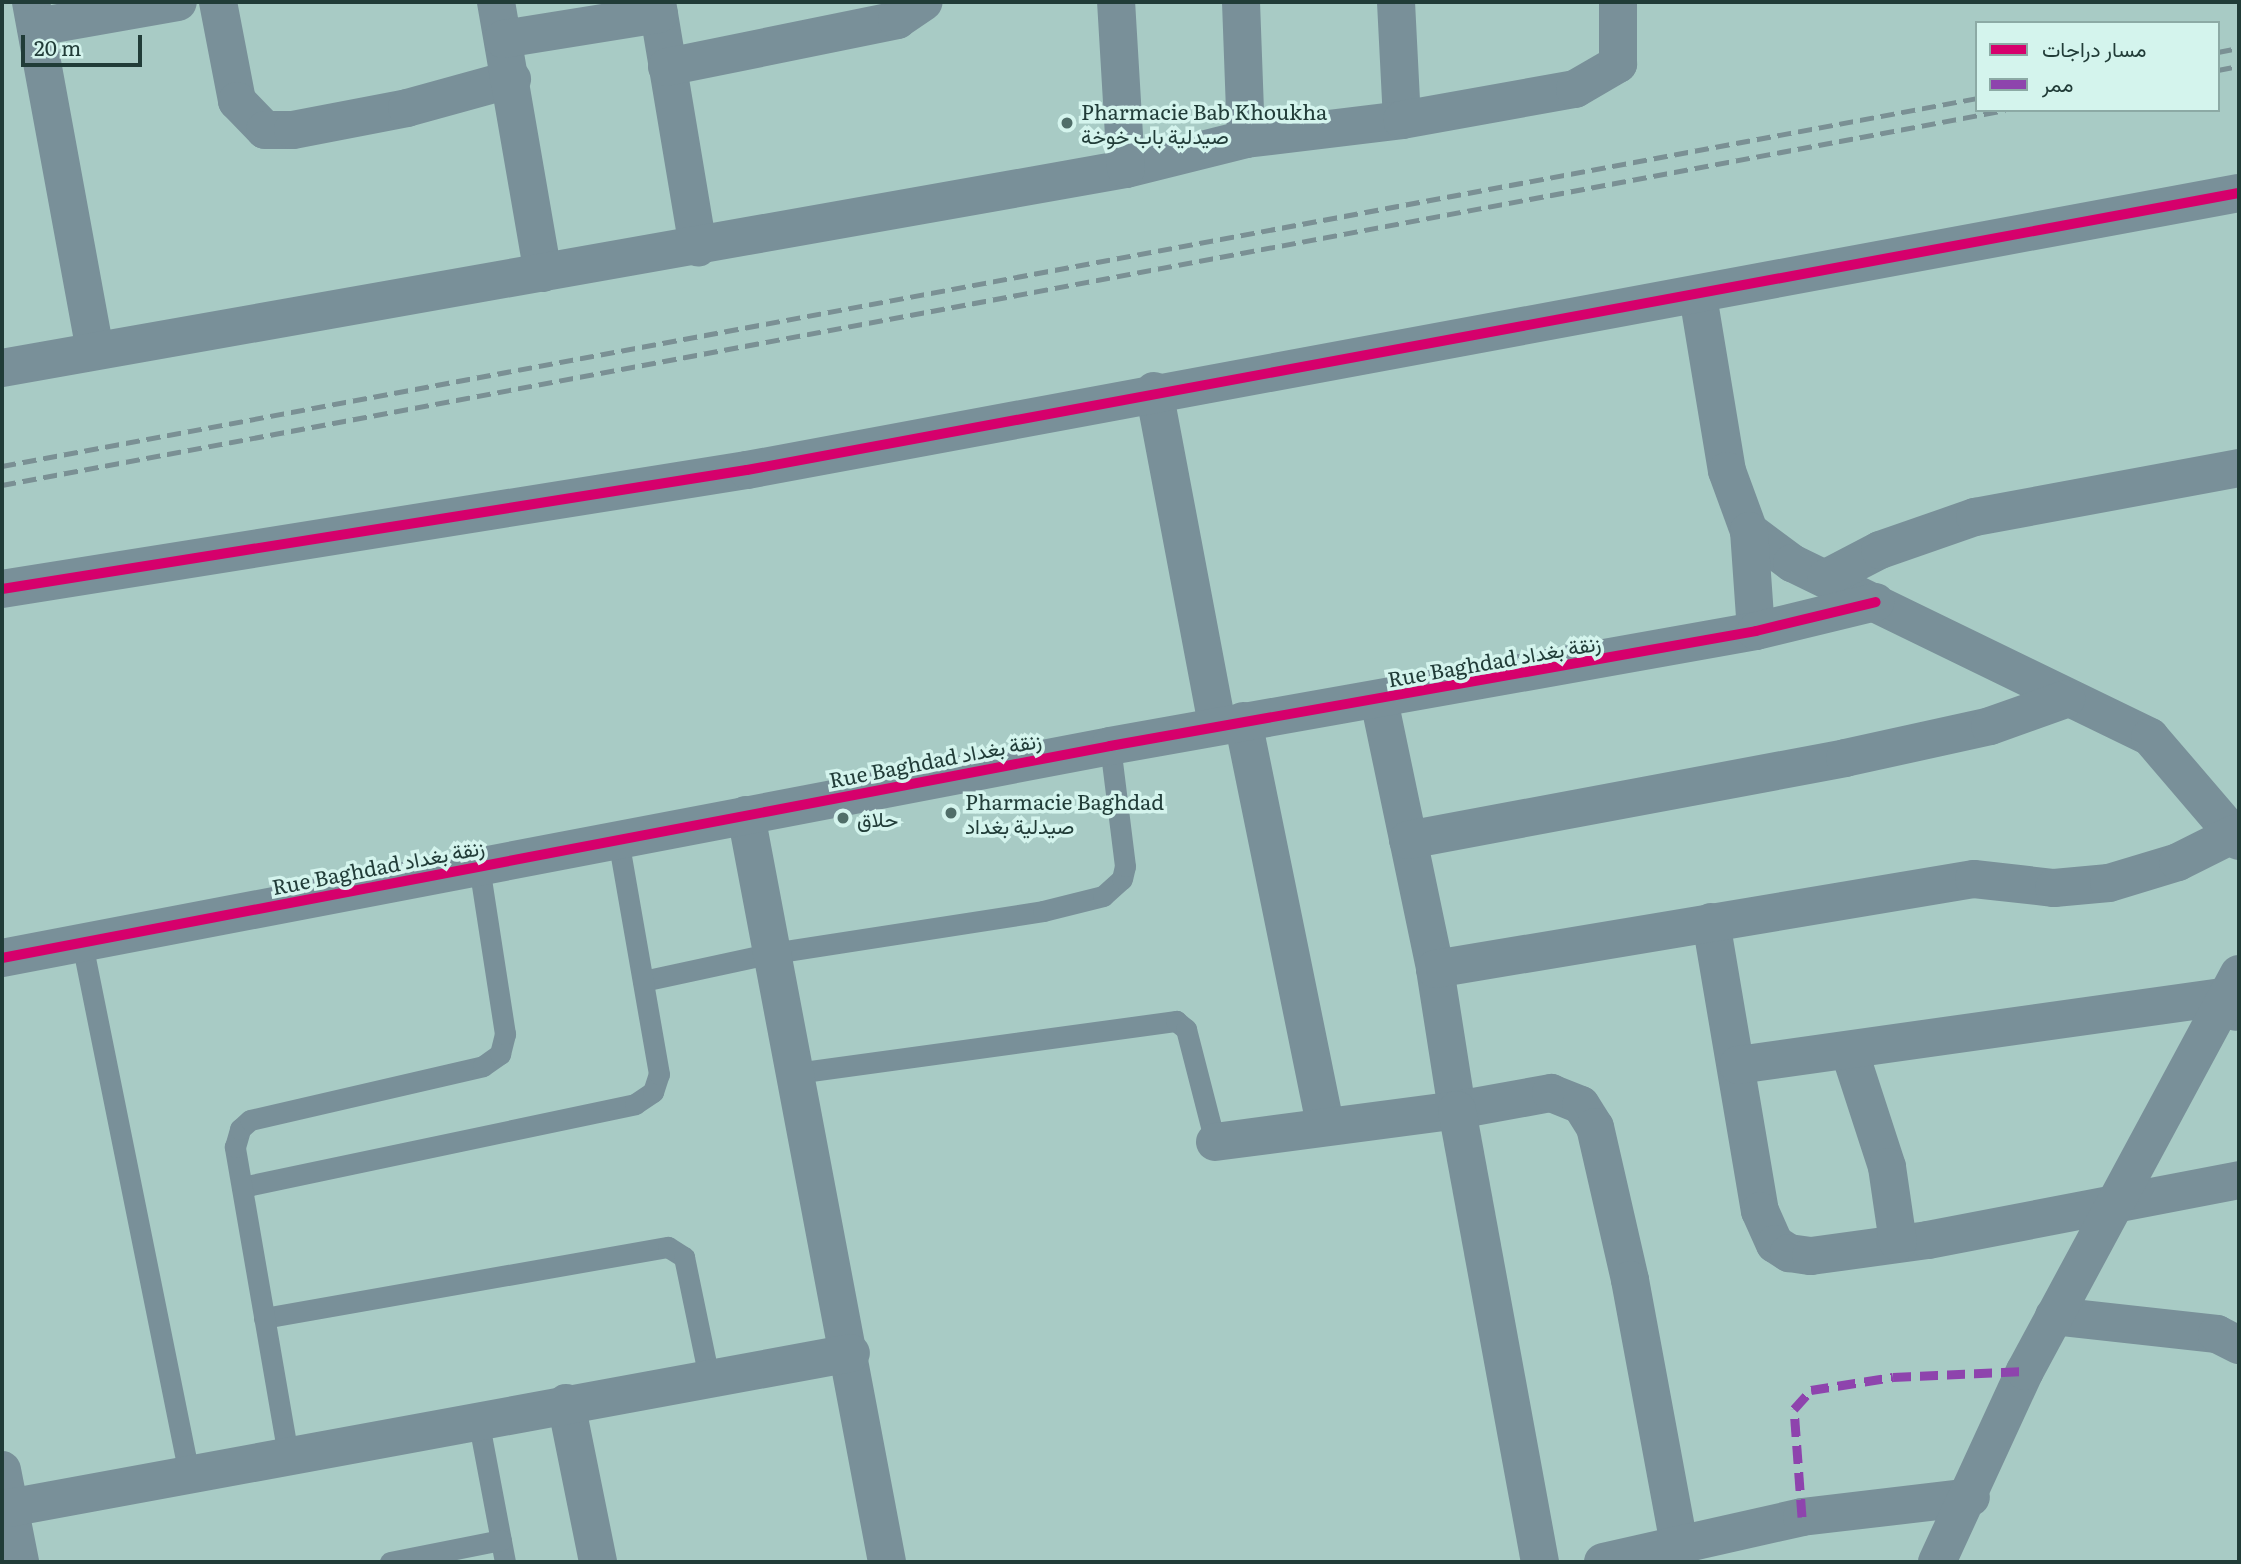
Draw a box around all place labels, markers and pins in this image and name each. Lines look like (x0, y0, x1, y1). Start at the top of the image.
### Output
place label: Pharmacie Bab Khoukha صيدلية باب خوخة (1081, 98, 1327, 148)
marker: Pharmacie Bab Khoukha صيدلية باب خوخة (1059, 115, 1075, 131)
place label: Pharmacie Baghdad صيدلية بغداد (965, 788, 1164, 838)
place label: حلاق (857, 805, 898, 831)
marker: Pharmacie Baghdad صيدلية بغداد (943, 805, 959, 821)
marker: حلاق (835, 810, 851, 826)

